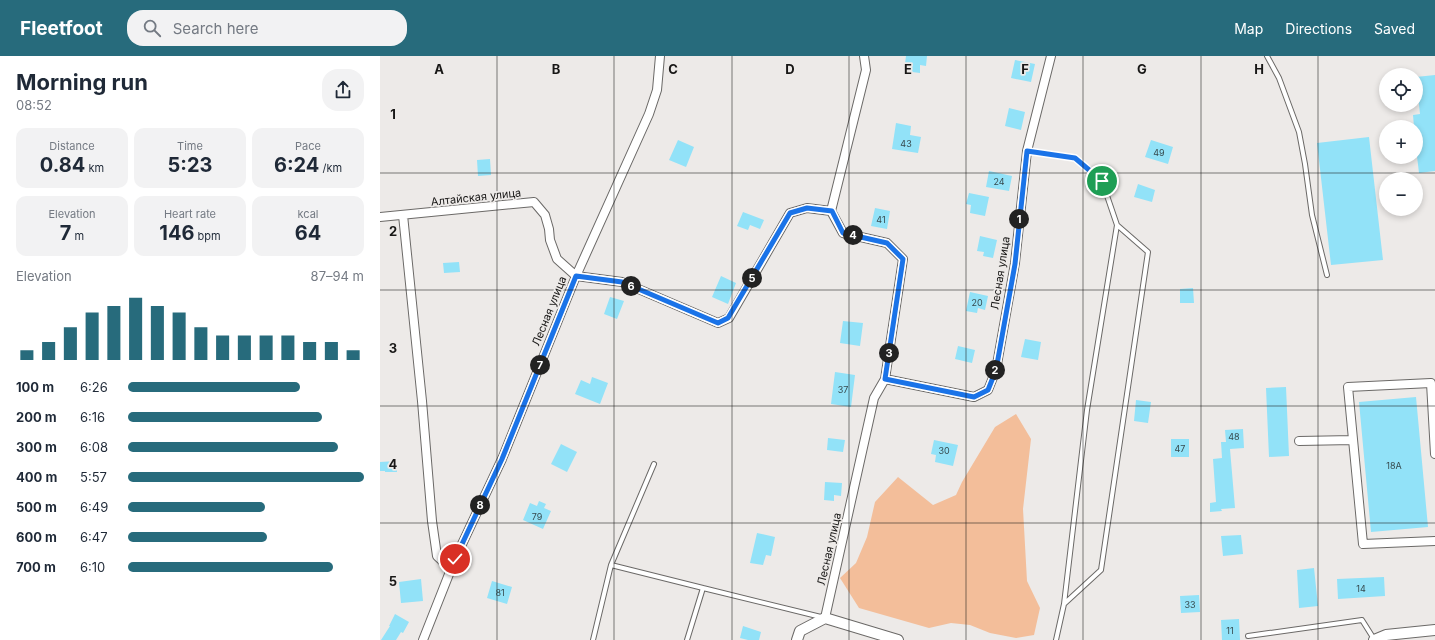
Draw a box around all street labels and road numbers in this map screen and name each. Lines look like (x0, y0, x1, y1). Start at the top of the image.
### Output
street label: Алтайская улица (430, 185, 522, 209)
street label: Лесная улица (987, 235, 1013, 311)
street label: Лесная улица (529, 274, 569, 348)
street label: Лесная улица (814, 511, 844, 587)

